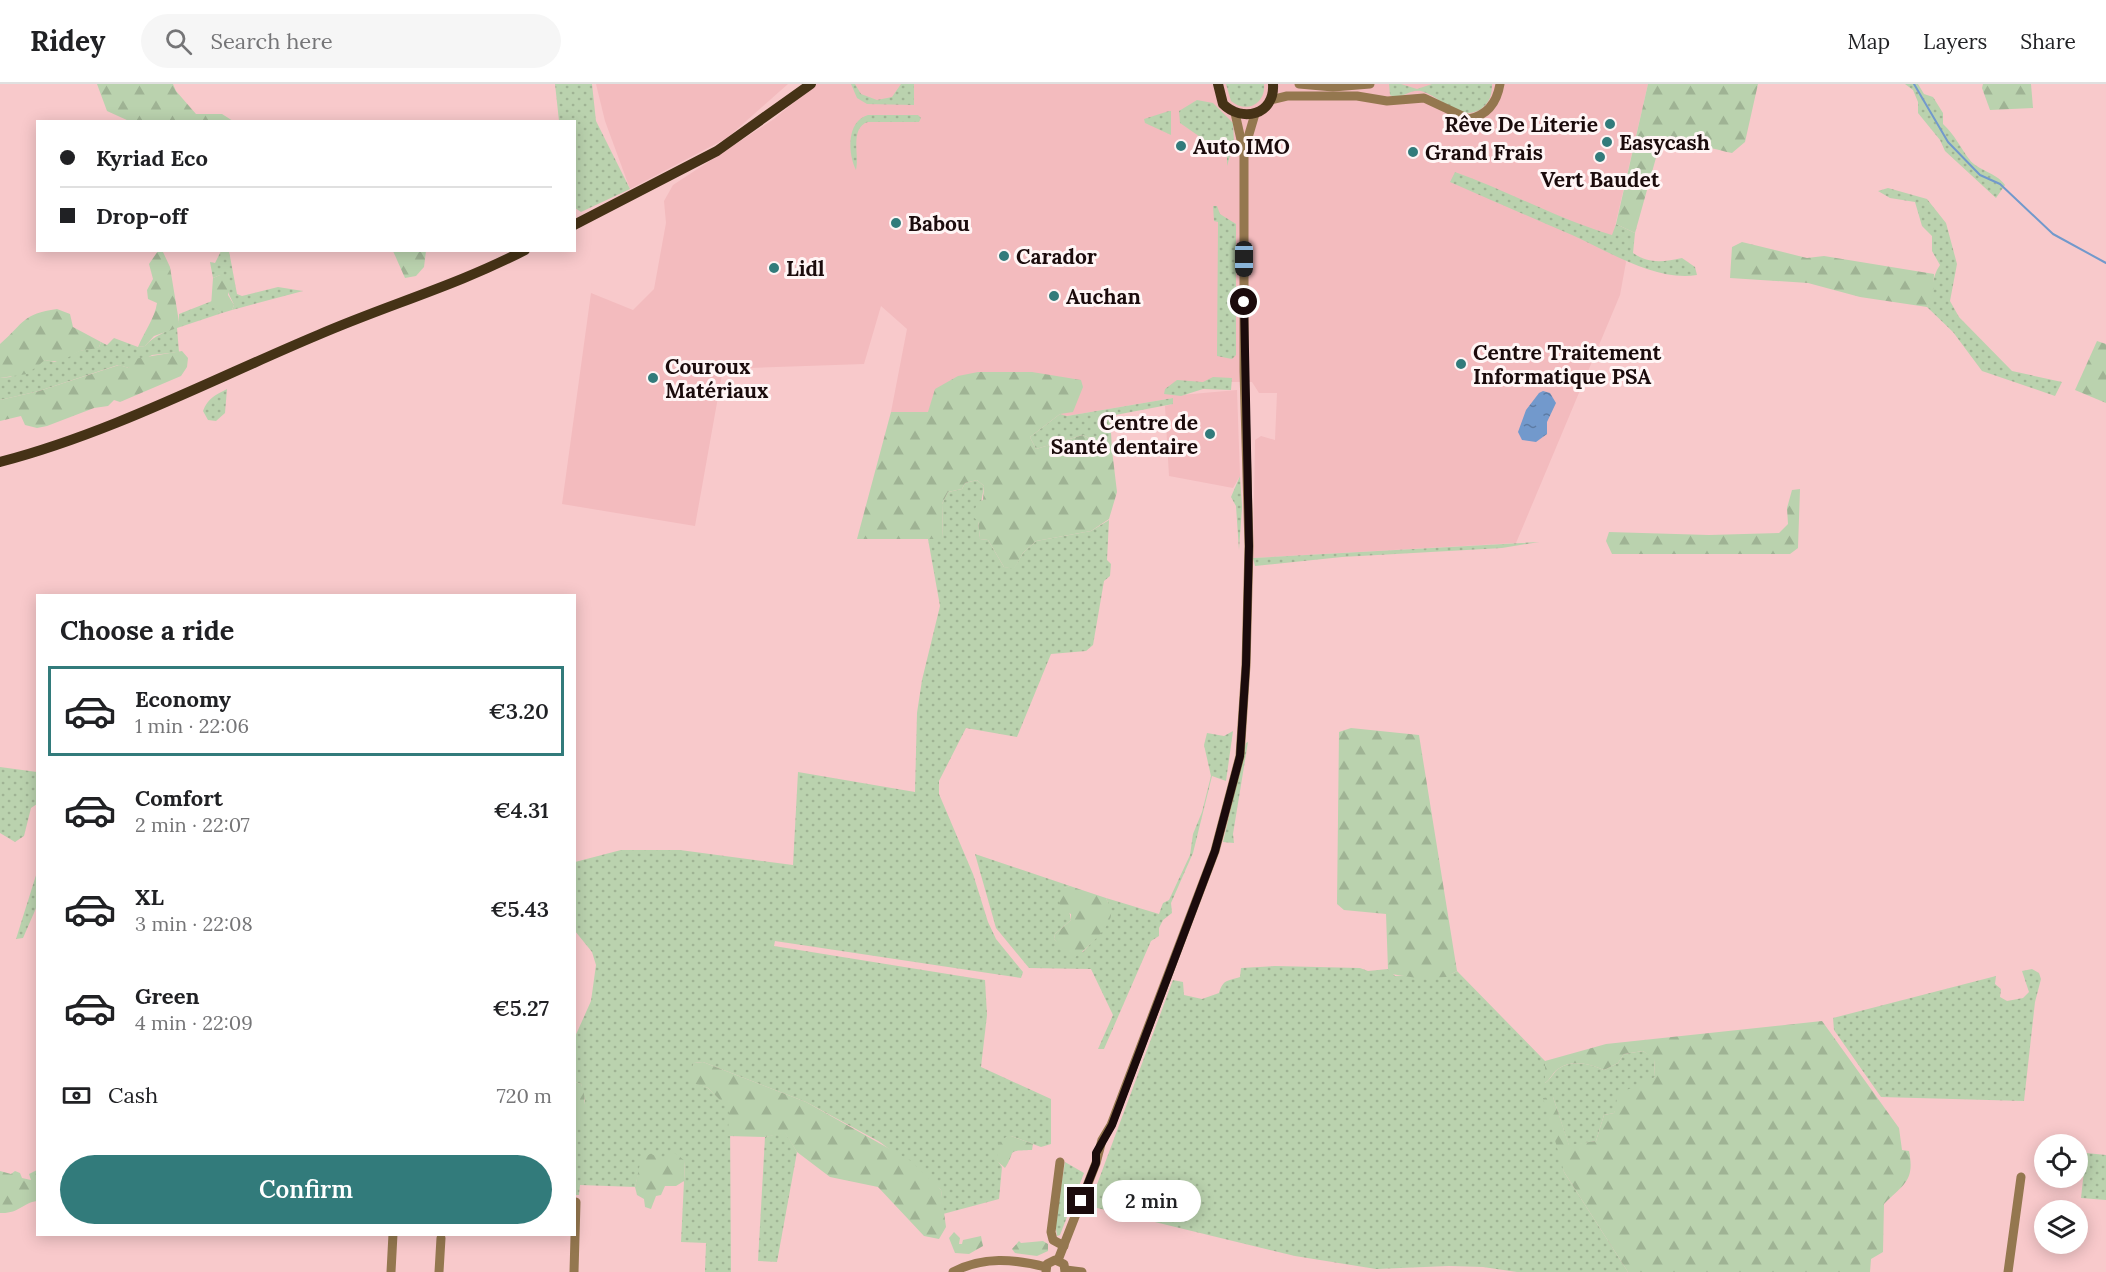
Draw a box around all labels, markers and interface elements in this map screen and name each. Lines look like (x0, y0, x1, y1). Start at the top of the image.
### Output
search box (141, 14, 561, 68)
text: Ridey (30, 23, 105, 59)
icon: search (162, 25, 195, 58)
text: Search here (210, 27, 333, 55)
text: Map (1847, 28, 1890, 55)
text: Layers (1923, 28, 1987, 55)
text: Share (2020, 28, 2076, 55)
place label: Rêve De Literie (1444, 111, 1598, 138)
marker: Rêve De Literie (1603, 117, 1617, 131)
place label: Easycash (1619, 129, 1710, 156)
place label: Auto IMO (1193, 133, 1290, 160)
marker: Easycash (1600, 135, 1614, 149)
marker: Auto IMO (1174, 139, 1188, 153)
place label: Grand Frais (1425, 139, 1543, 166)
text: Kyriad Eco (96, 144, 208, 172)
marker: Grand Frais (1406, 145, 1420, 159)
marker: Vert Baudet (1593, 150, 1607, 164)
place label: Vert Baudet (1540, 166, 1660, 193)
text: Drop-off (96, 202, 188, 230)
place label: Babou (908, 210, 970, 237)
marker: Babou (889, 216, 903, 230)
car (1235, 241, 1253, 277)
place label: Carador (1016, 243, 1097, 270)
marker: Carador (997, 249, 1011, 263)
place label: Lidl (786, 255, 825, 282)
marker: Lidl (767, 261, 781, 275)
place label: Auchan (1066, 283, 1141, 310)
route start (1230, 288, 1257, 315)
marker: Auchan (1047, 289, 1061, 303)
place label: Centre Traitement Informatique PSA (1473, 339, 1662, 390)
place label: Couroux Matériaux (665, 353, 769, 404)
marker: Centre Traitement Informatique PSA (1454, 357, 1468, 371)
marker: Couroux Matériaux (646, 371, 660, 385)
place label: Centre de Santé dentaire (1051, 409, 1198, 460)
marker: Centre de Santé dentaire (1203, 427, 1217, 441)
text: Choose a ride (60, 613, 234, 647)
icon: car (63, 684, 117, 738)
text: Economy (135, 685, 231, 713)
text: €3.20 (488, 697, 549, 725)
text: 1 min · 22:06 (135, 713, 249, 738)
icon: car (63, 783, 117, 837)
text: Comfort (135, 784, 223, 812)
text: €4.31 (493, 796, 549, 824)
text: 2 min · 22:07 (135, 812, 250, 837)
icon: car (63, 882, 117, 936)
text: XL (135, 883, 164, 911)
text: €5.43 (490, 895, 549, 923)
text: 3 min · 22:08 (135, 911, 253, 936)
icon: car (63, 981, 117, 1035)
text: Green (135, 982, 200, 1010)
text: €5.27 (492, 994, 549, 1022)
text: 4 min · 22:09 (135, 1010, 253, 1035)
icon: cash (60, 1079, 93, 1112)
text: Cash (108, 1081, 158, 1109)
text: 720 m (496, 1083, 552, 1108)
map controls (2034, 1134, 2088, 1254)
button: locate (2034, 1134, 2088, 1188)
button: Confirm (60, 1155, 552, 1224)
callout: 2 min (1102, 1180, 1201, 1222)
route end (1067, 1187, 1094, 1214)
text: 2 min (1125, 1188, 1178, 1213)
button: layers (2034, 1200, 2088, 1254)

